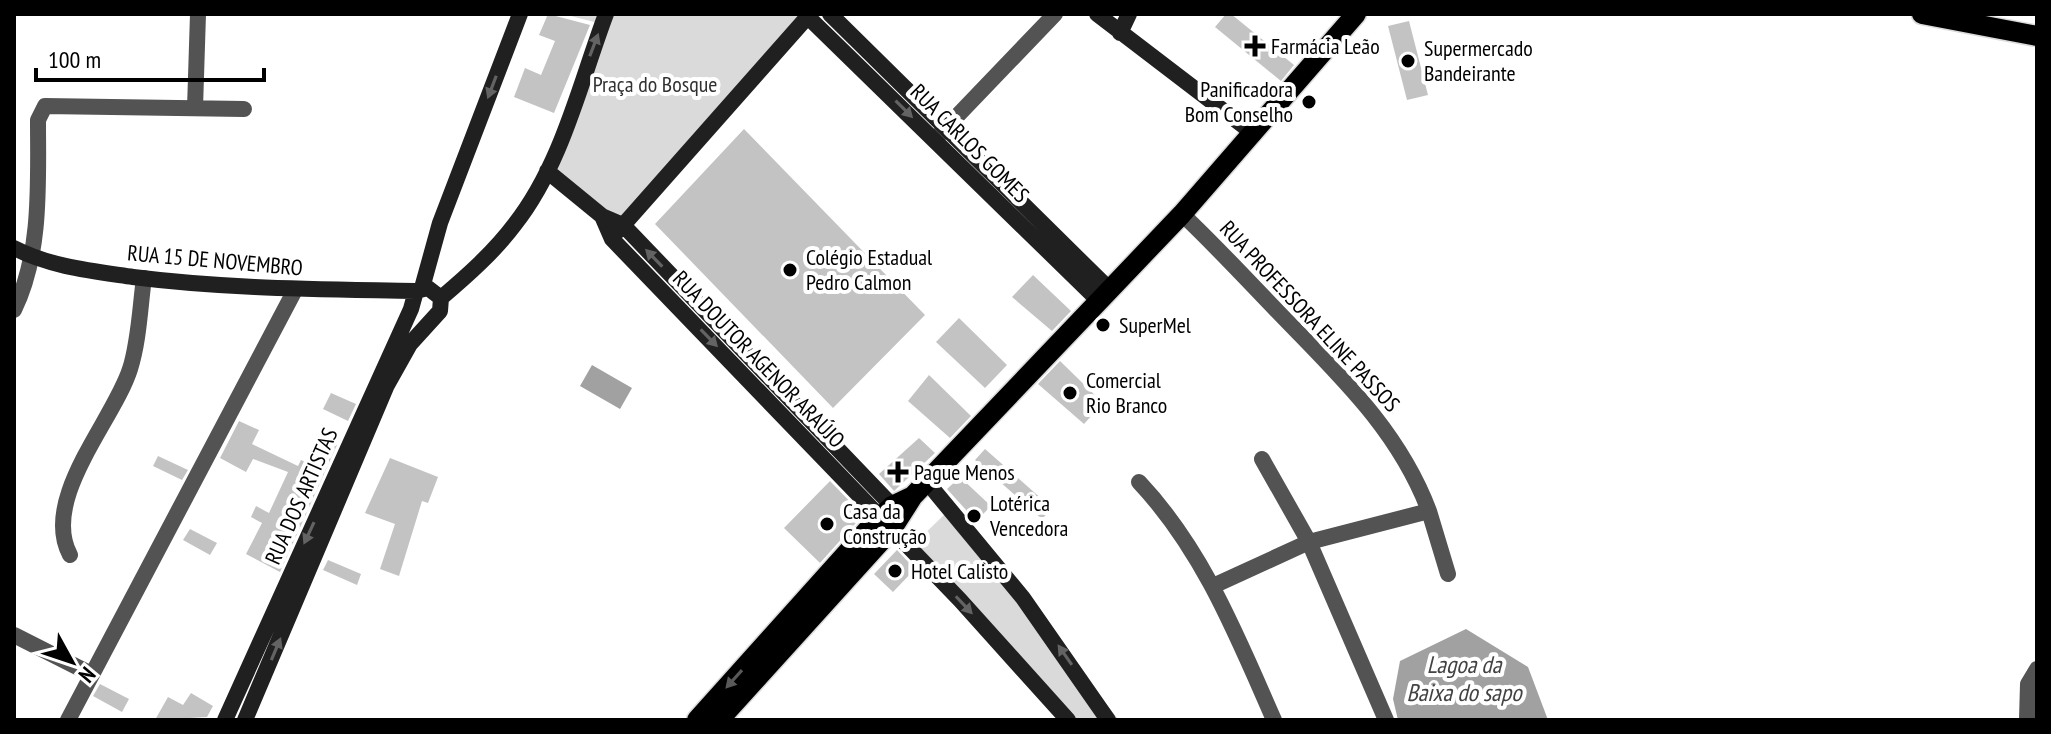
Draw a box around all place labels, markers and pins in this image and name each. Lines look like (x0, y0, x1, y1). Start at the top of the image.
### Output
place label: Farmácia Leão (1271, 32, 1380, 60)
place label: Supermercado Bandeirante (1424, 34, 1533, 87)
marker: Farmácia Leão (1246, 37, 1264, 55)
marker: Supermercado Bandeirante (1399, 52, 1417, 70)
place label: Panificadora Bom Conselho (1185, 75, 1293, 128)
marker: Panificadora Bom Conselho (1300, 93, 1318, 111)
place label: Colégio Estadual Pedro Calmon (806, 243, 933, 296)
marker: Colégio Estadual Pedro Calmon (781, 261, 799, 279)
place label: SuperMel (1119, 311, 1192, 339)
marker: SuperMel (1094, 316, 1112, 334)
place label: Comercial Rio Branco (1086, 366, 1167, 419)
marker: Comercial Rio Branco (1061, 384, 1079, 402)
place label: Pague Menos (914, 458, 1015, 486)
marker: Pague Menos (889, 463, 907, 481)
place label: Lotérica Vencedora (989, 489, 1068, 542)
place label: Casa da Construção (843, 497, 927, 550)
marker: Lotérica Vencedora (965, 507, 983, 525)
marker: Casa da Construção (818, 515, 836, 533)
place label: Hotel Calisto (911, 557, 1008, 585)
marker: Hotel Calisto (886, 562, 904, 580)

